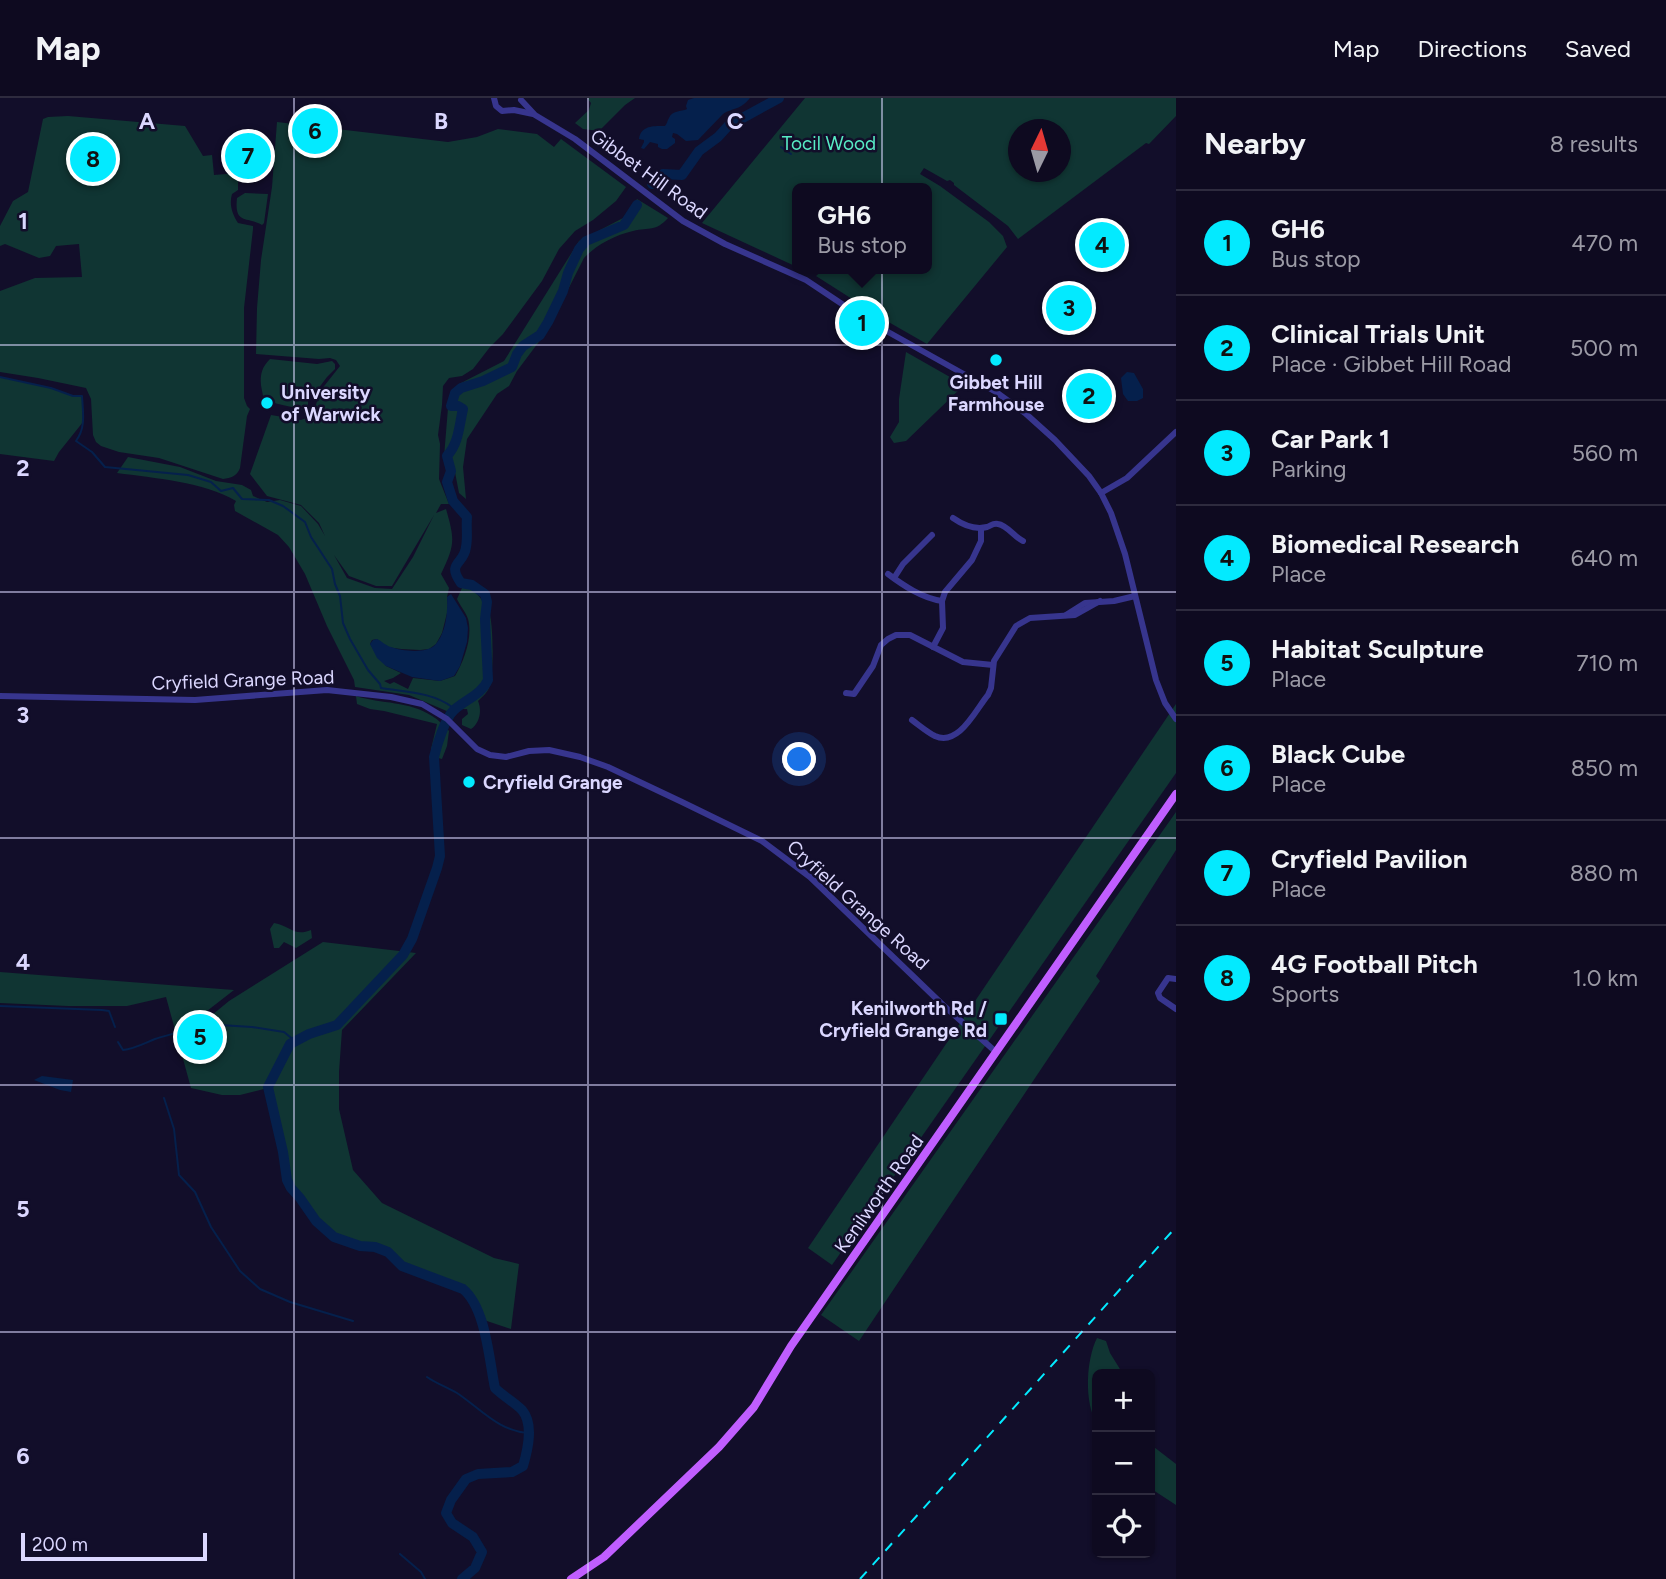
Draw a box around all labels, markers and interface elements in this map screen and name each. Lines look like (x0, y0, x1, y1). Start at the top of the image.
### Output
text: Map (35, 29, 101, 68)
text: Map (1333, 34, 1379, 63)
text: Directions (1417, 34, 1527, 63)
text: Saved (1565, 34, 1631, 63)
pin: 6 (292, 105, 338, 157)
text: A (139, 107, 156, 135)
text: B (434, 107, 448, 135)
text: C (727, 107, 744, 135)
north arrow (1008, 119, 1071, 182)
street label: Gibbet Hill Road (586, 124, 712, 224)
text: Nearby (1204, 125, 1306, 162)
pin: 7 (225, 130, 271, 182)
text: 8 results (1550, 130, 1638, 158)
park label: Tocil Wood (782, 132, 876, 155)
pin: 8 (70, 133, 116, 185)
popup (792, 183, 932, 274)
text: GH6 (817, 199, 871, 231)
text: 1 (18, 207, 28, 235)
text: GH6 (1271, 213, 1325, 245)
pin: 4 (1079, 219, 1125, 271)
text: 1 (1222, 229, 1232, 257)
text: 470 m (1571, 229, 1638, 257)
text: Bus stop (817, 231, 907, 259)
text: Bus stop (1271, 245, 1361, 273)
pin: 3 (1046, 282, 1092, 334)
pin: 1 (839, 297, 885, 349)
text: Clinical Trials Unit (1271, 318, 1485, 350)
text: 2 (1220, 334, 1234, 362)
text: 500 m (1570, 334, 1638, 362)
text: Place · Gibbet Hill Road (1271, 350, 1511, 378)
marker: Gibbet Hill Farmhouse (988, 352, 1004, 368)
pin: 2 (1066, 370, 1112, 422)
place label: Gibbet Hill Farmhouse (948, 371, 1045, 416)
place label: University of Warwick (281, 381, 381, 426)
marker: University of Warwick (259, 395, 275, 411)
text: Car Park 1 (1271, 423, 1390, 455)
text: 3 (1221, 439, 1233, 467)
text: 560 m (1572, 439, 1638, 467)
text: 2 (16, 454, 30, 482)
text: Parking (1271, 455, 1346, 483)
text: Biomedical Research (1271, 528, 1519, 560)
text: 4 (1220, 544, 1234, 572)
text: 640 m (1571, 544, 1638, 572)
text: Place (1271, 560, 1326, 588)
text: Habitat Sculpture (1271, 633, 1484, 665)
text: 5 (1220, 649, 1234, 677)
text: 710 m (1576, 649, 1638, 677)
street label: Cryfield Grange Road (151, 665, 335, 695)
text: Place (1271, 665, 1326, 693)
text: 3 (17, 701, 29, 729)
text: Black Cube (1271, 738, 1405, 770)
your location (782, 742, 816, 776)
text: 6 (1220, 754, 1234, 782)
text: 850 m (1571, 754, 1638, 782)
text: Place (1271, 770, 1326, 798)
place label: Cryfield Grange (483, 771, 623, 794)
marker: Cryfield Grange (461, 774, 477, 790)
street label: Cryfield Grange Road (782, 835, 934, 975)
text: Cryfield Pavilion (1271, 843, 1467, 875)
text: 7 (1221, 859, 1233, 887)
text: 880 m (1570, 859, 1638, 887)
text: Place (1271, 875, 1326, 903)
text: 4 (16, 948, 30, 976)
text: 4G Football Pitch (1271, 948, 1478, 980)
text: 8 (1220, 964, 1234, 992)
text: 1.0 km (1573, 964, 1638, 992)
text: Sports (1271, 980, 1339, 1008)
place label: Kenilworth Rd / Cryfield Grange Rd (819, 997, 987, 1042)
pin: 5 (177, 1011, 223, 1063)
marker: Kenilworth Rd / Cryfield Grange Rd (993, 1011, 1009, 1027)
street label: Kenilworth Road (830, 1130, 928, 1258)
text: 5 (16, 1195, 30, 1223)
map controls (1092, 1369, 1155, 1558)
button: + (1092, 1369, 1155, 1432)
button: − (1092, 1432, 1155, 1495)
text: 6 (16, 1442, 30, 1470)
button: locate (1092, 1495, 1155, 1558)
scale bar (21, 1530, 206, 1562)
text: 200 m (32, 1533, 88, 1556)

